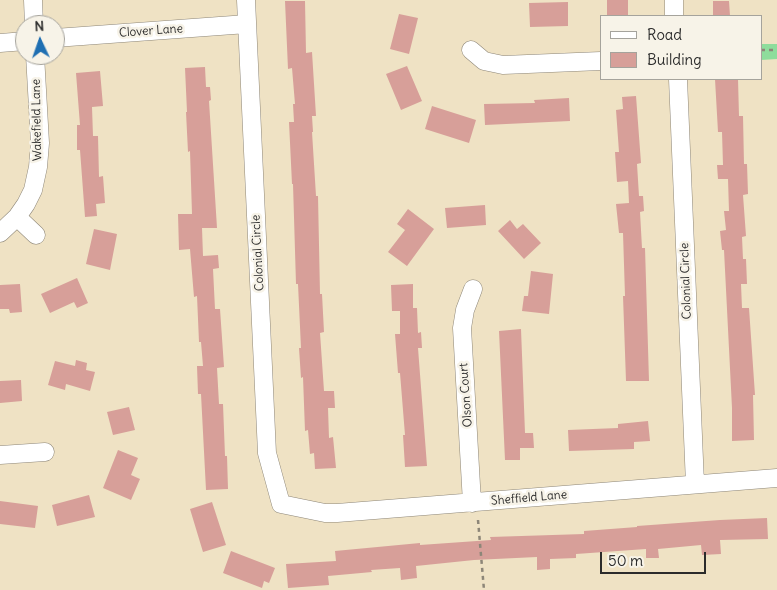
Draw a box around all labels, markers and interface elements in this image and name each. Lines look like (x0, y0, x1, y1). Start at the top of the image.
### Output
north arrow (15, 15, 65, 65)
legend (600, 15, 762, 80)
text: N (34, 17, 45, 35)
street label: Clover Lane (119, 22, 183, 40)
text: Road (647, 25, 682, 44)
text: Building (647, 50, 702, 69)
street label: Wakefield Lane (29, 79, 45, 161)
street label: Colonial Circle (249, 214, 267, 292)
street label: Colonial Circle (677, 242, 695, 320)
street label: Olson Court (457, 362, 475, 428)
street label: Sheffield Lane (490, 487, 568, 509)
scale bar (602, 542, 708, 574)
text: 50 m (608, 551, 643, 570)

